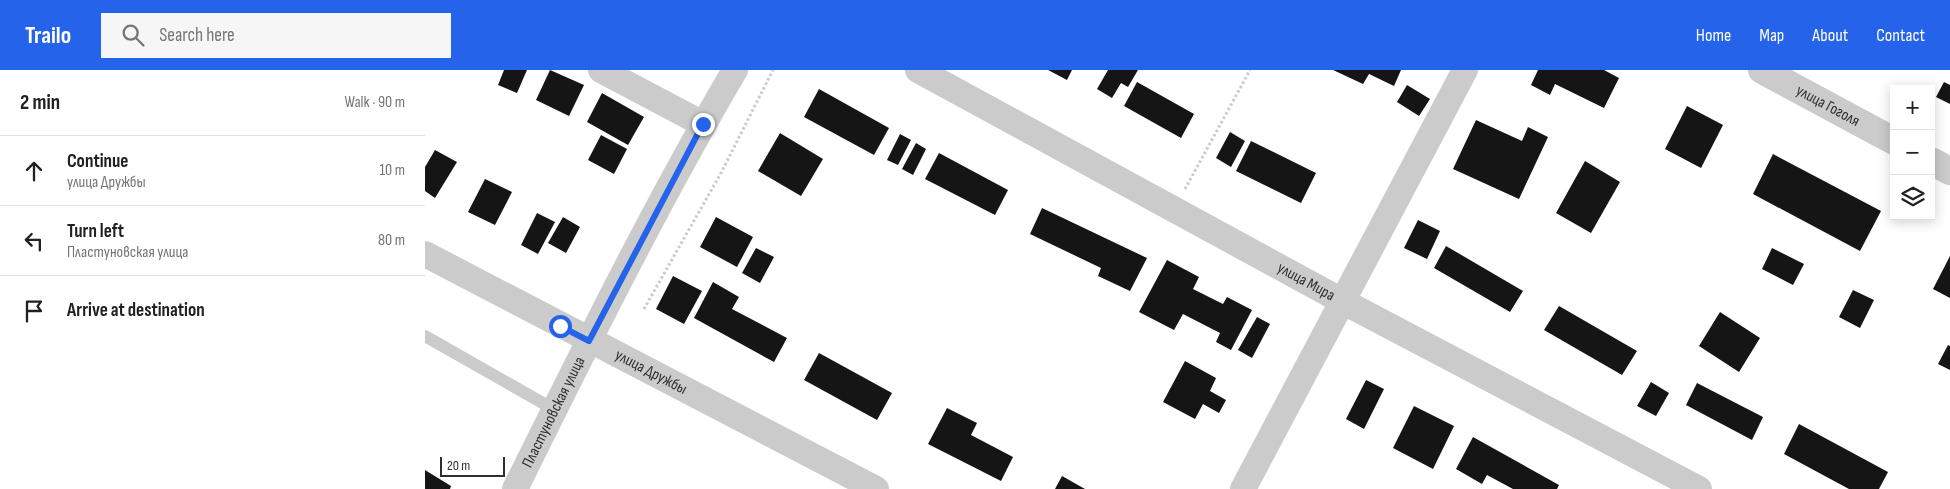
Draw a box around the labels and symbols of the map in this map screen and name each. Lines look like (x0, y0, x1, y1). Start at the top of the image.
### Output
street label: улица Гоголя (1793, 81, 1863, 130)
route end (692, 113, 715, 136)
street label: улица Мира (1274, 258, 1338, 305)
route start (549, 315, 572, 338)
street label: улица Дружбы (612, 345, 690, 398)
street label: Пластуновская улица (518, 353, 589, 471)
scale bar (440, 454, 505, 477)

